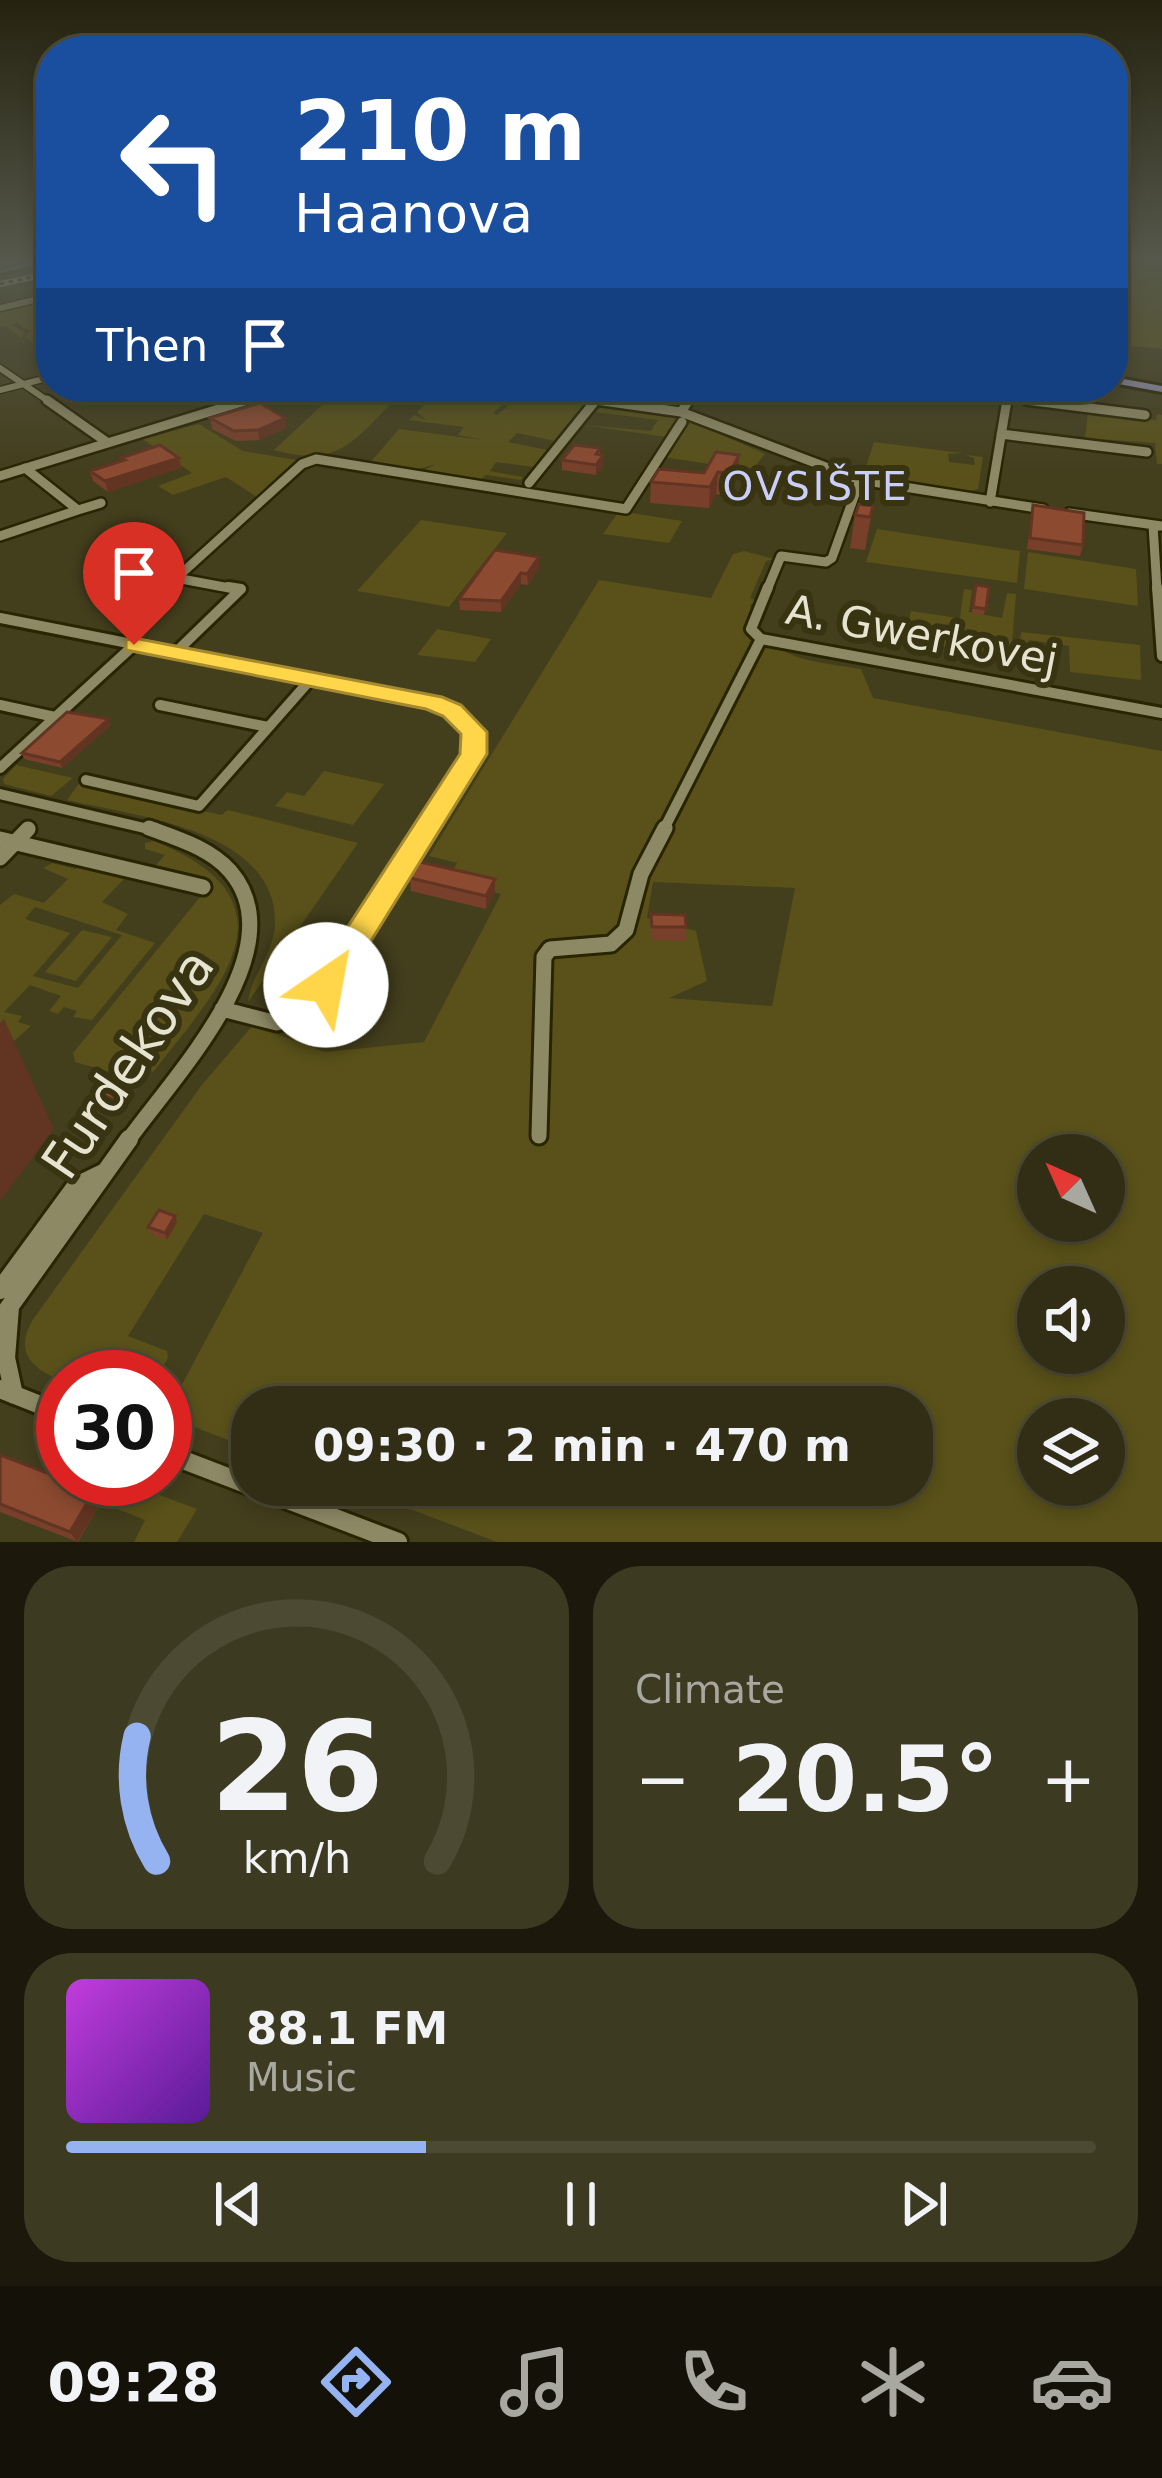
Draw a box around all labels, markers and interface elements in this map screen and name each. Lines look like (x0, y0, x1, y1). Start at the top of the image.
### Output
text: 210 m (294, 82, 586, 180)
icon: left (96, 84, 252, 240)
text: Haanova (294, 182, 533, 245)
icon: arrive (232, 312, 298, 378)
text: Then (96, 319, 208, 372)
district label: OVSIŠTE (722, 463, 910, 509)
pin (83, 522, 185, 645)
icon: arrive (101, 540, 167, 606)
street label: A. Gwerkovej (782, 585, 1062, 685)
position arrow (263, 922, 389, 1048)
street label: Furdekova (30, 938, 226, 1190)
north arrow (1017, 1134, 1125, 1242)
map controls (1017, 1134, 1125, 1506)
button: sound (1017, 1266, 1125, 1374)
speed limit sign: 30 (36, 1350, 192, 1506)
button: layers (1017, 1398, 1125, 1506)
text: 09:30 · 2 min · 470 m (313, 1419, 851, 1472)
text: Climate (635, 1667, 785, 1712)
text: 26 (210, 1694, 383, 1839)
text: 20.5° (732, 1727, 999, 1832)
text: − (635, 1741, 690, 1818)
text: + (1041, 1741, 1096, 1818)
text: km/h (242, 1832, 351, 1882)
text: 88.1 FM (246, 2002, 448, 2055)
text: Music (246, 2055, 357, 2100)
icon: previous (205, 2171, 271, 2237)
icon: pause (548, 2171, 614, 2237)
icon: next (891, 2171, 957, 2237)
icon: directions (314, 2340, 398, 2424)
icon: music (493, 2340, 577, 2424)
icon: phone (672, 2340, 756, 2424)
icon: climate (851, 2340, 935, 2424)
icon: car (1030, 2340, 1114, 2424)
text: 09:28 (48, 2351, 219, 2414)

